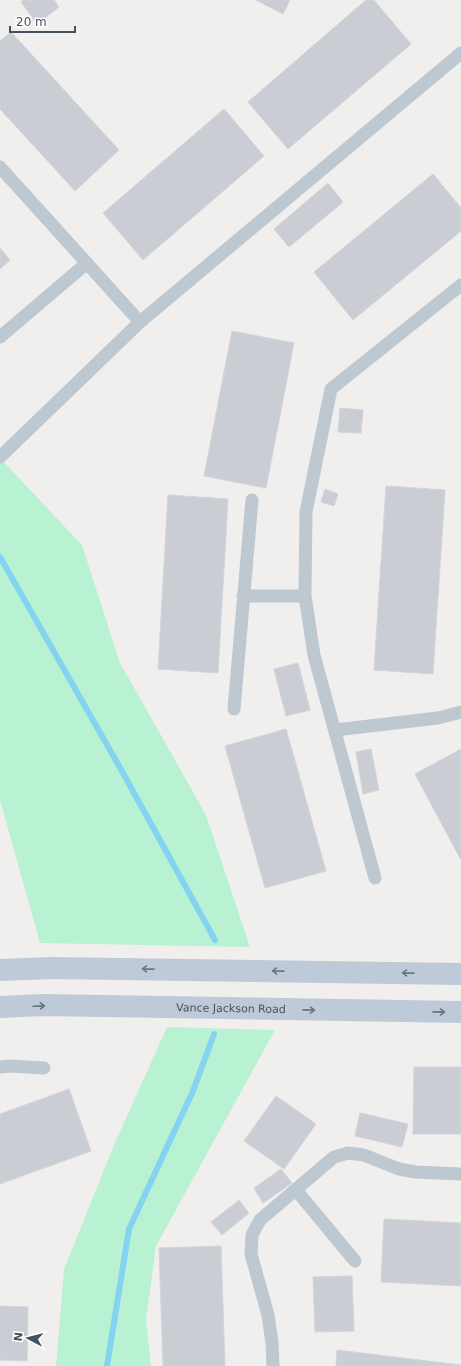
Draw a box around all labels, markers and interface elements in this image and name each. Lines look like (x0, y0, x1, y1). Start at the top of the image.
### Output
scale bar (10, 8, 75, 34)
text: 20 m (16, 15, 47, 29)
one-way arrow (142, 965, 155, 973)
one-way arrow (272, 967, 285, 975)
one-way arrow (402, 969, 415, 977)
street label: Vance Jackson Road (176, 1001, 286, 1016)
one-way arrow (32, 1002, 45, 1009)
one-way arrow (302, 1006, 315, 1014)
one-way arrow (432, 1008, 445, 1016)
north arrow (8, 1318, 48, 1358)
text: N (12, 1331, 26, 1342)

